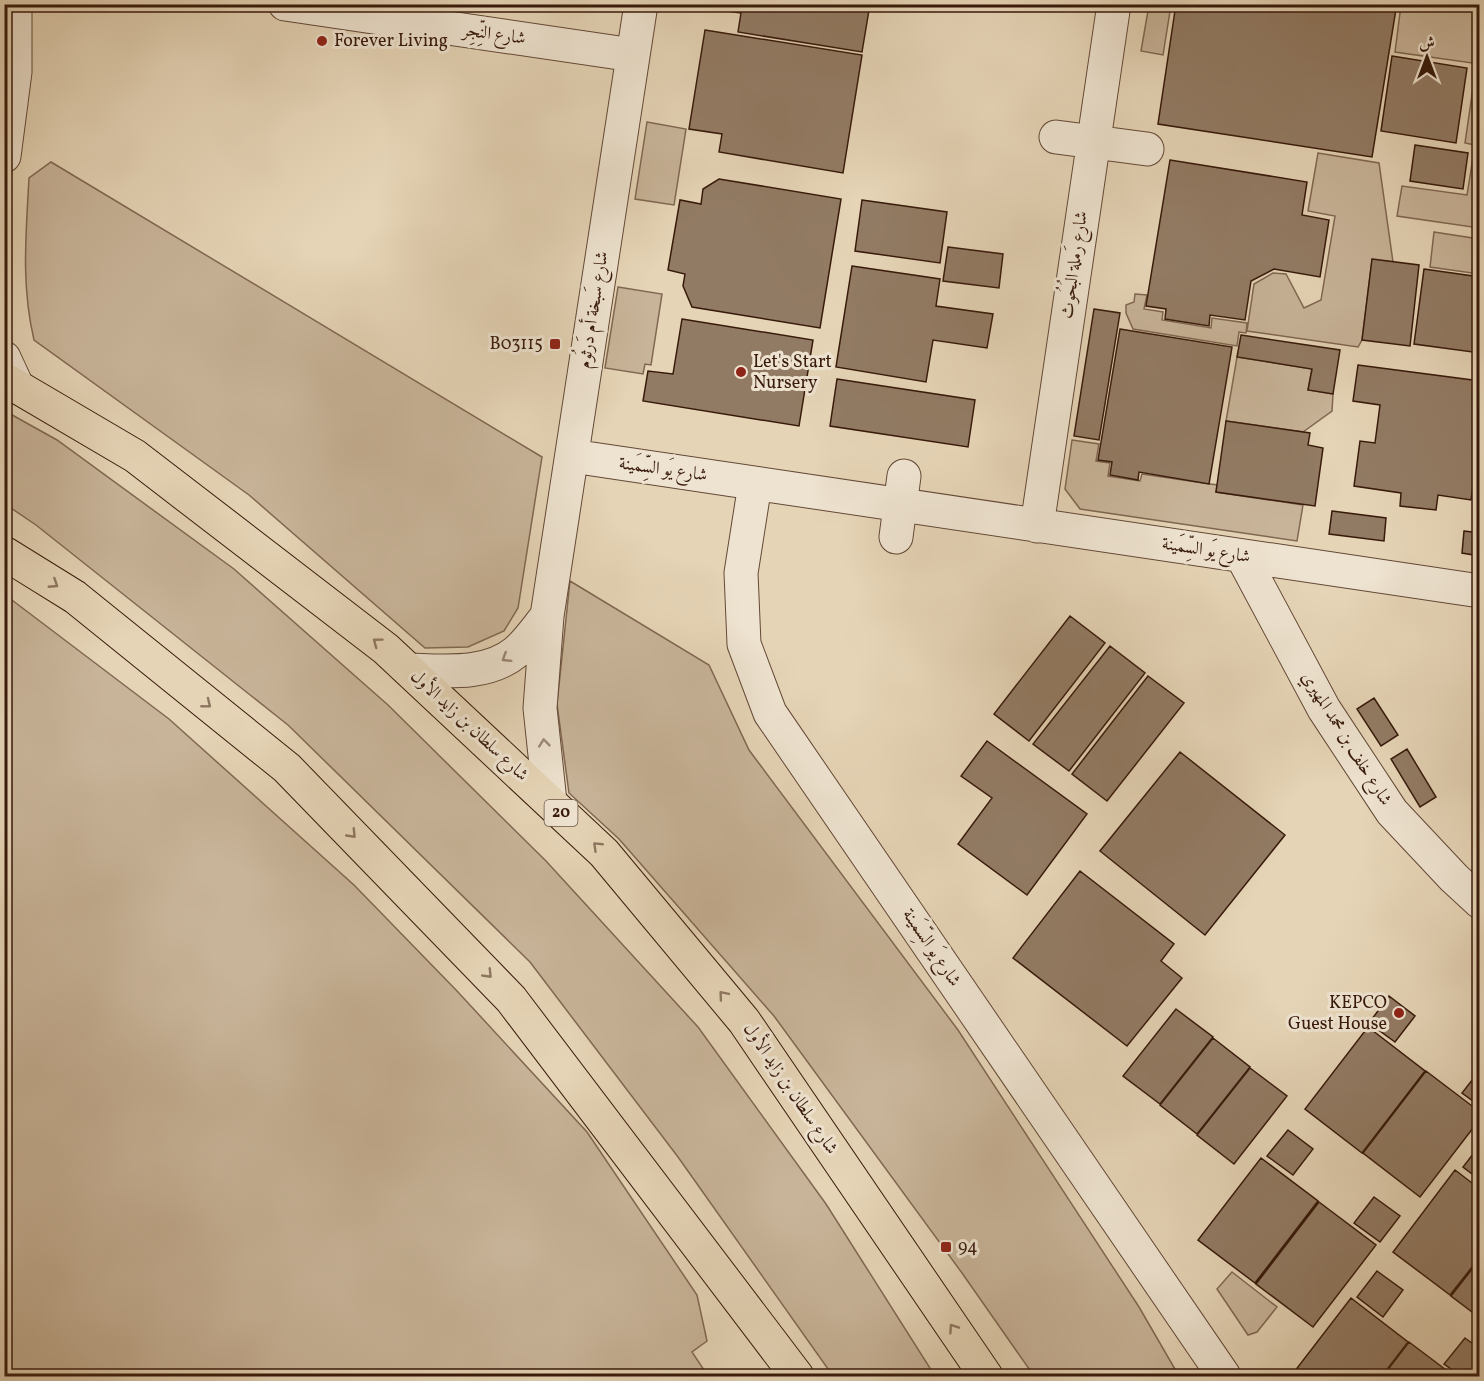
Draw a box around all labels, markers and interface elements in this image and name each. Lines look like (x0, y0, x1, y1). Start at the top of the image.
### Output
street label: شارع النِّجِر (459, 17, 527, 53)
north arrow (1397, 27, 1457, 87)
place label: Forever Living (334, 29, 448, 54)
text: ش (1419, 33, 1435, 55)
marker: Forever Living (315, 34, 329, 48)
street label: شارع رَملة البُحُوث (1051, 209, 1096, 321)
street label: شارع سَبخة أم دَرثُوم (568, 249, 618, 371)
place label: B03115 (490, 332, 543, 357)
marker: B03115 (548, 337, 562, 351)
place label: Let's Start Nursery (753, 350, 832, 396)
marker: Let's Start Nursery (734, 365, 748, 379)
street label: شارع يَو السِّمَينة (617, 449, 709, 490)
street label: شارع يَو السِّمَينة (1160, 530, 1252, 571)
one-way arrow (47, 577, 58, 588)
one-way arrow (373, 638, 384, 649)
one-way arrow (502, 651, 513, 662)
street label: شارع سلطان بن زايد الأول (404, 663, 535, 788)
street label: شارع خلف بن محمد المهيري (1294, 667, 1397, 812)
one-way arrow (201, 696, 212, 707)
one-way arrow (538, 739, 550, 748)
road number: 20 (544, 800, 578, 826)
one-way arrow (344, 827, 355, 838)
one-way arrow (593, 843, 604, 854)
street label: شارع يَو السِّمَينة (895, 903, 968, 993)
one-way arrow (480, 967, 491, 978)
one-way arrow (719, 991, 730, 1002)
place label: KEPCO Guest House (1288, 991, 1387, 1037)
marker: KEPCO Guest House (1392, 1006, 1406, 1020)
street label: شارع سلطان بن زايد الأول (736, 1017, 845, 1160)
place label: 94 (958, 1235, 978, 1260)
marker: 94 (939, 1240, 953, 1254)
one-way arrow (949, 1324, 960, 1335)

